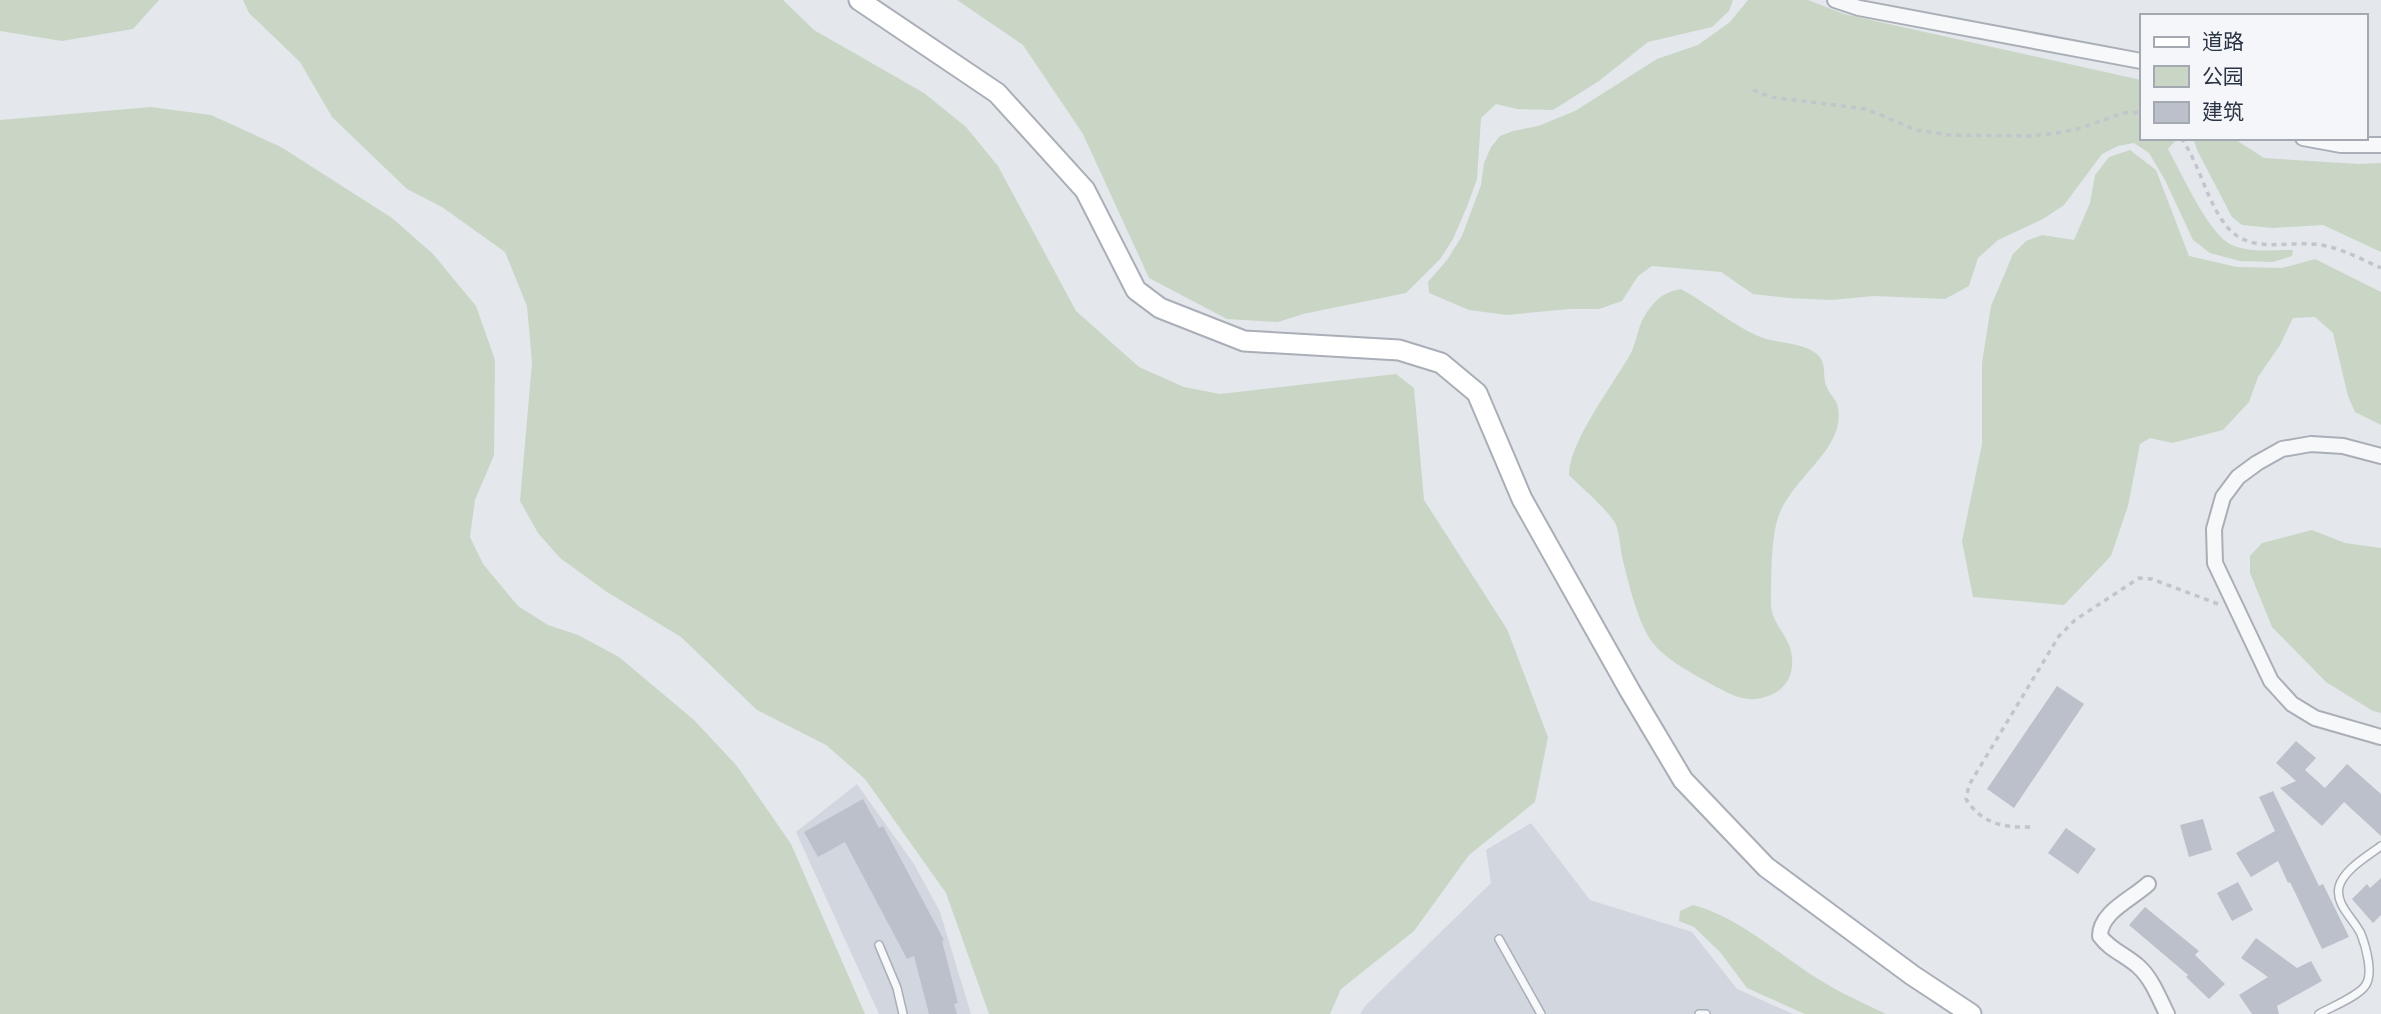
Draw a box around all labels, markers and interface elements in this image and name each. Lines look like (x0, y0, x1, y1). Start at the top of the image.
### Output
legend (2140, 14, 2367, 140)
text: 道路 (2202, 27, 2244, 55)
text: 公园 (2202, 62, 2244, 90)
text: 建筑 (2202, 97, 2244, 125)

